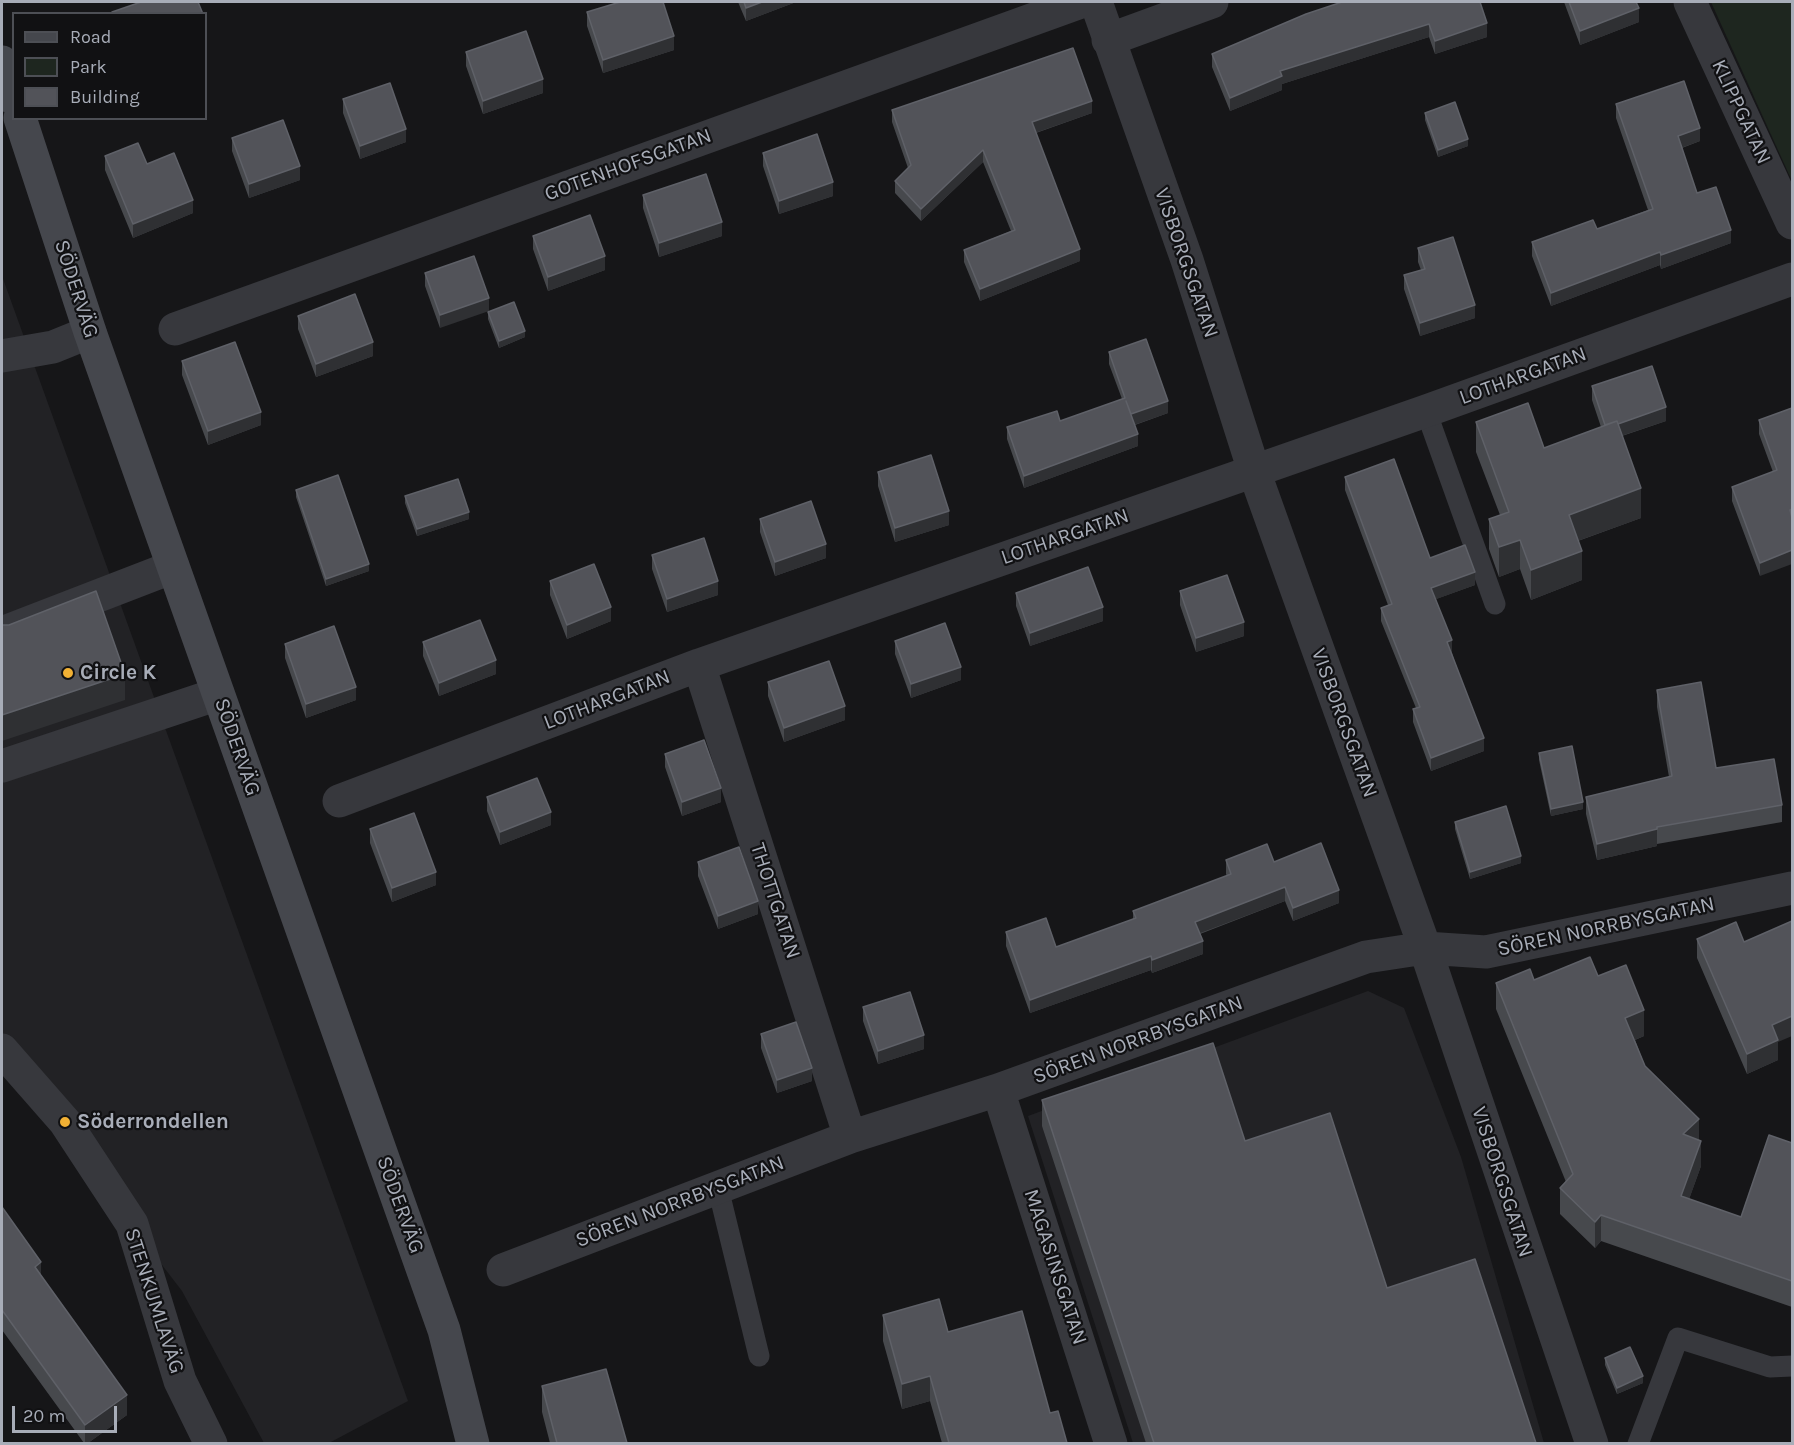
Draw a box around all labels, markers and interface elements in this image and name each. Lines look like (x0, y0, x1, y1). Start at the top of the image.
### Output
legend (12, 12, 207, 120)
text: Road (70, 26, 111, 48)
text: Park (70, 56, 107, 78)
street label: KLIPPGATAN (1706, 56, 1776, 168)
text: Building (70, 86, 140, 108)
street label: GOTENHOFSGATAN (541, 123, 715, 207)
street label: VISBORGSGATAN (1149, 185, 1223, 341)
street label: SÖDERVÄG (48, 237, 104, 341)
street label: LOTHARGATAN (1456, 341, 1590, 411)
street label: LOTHARGATAN (998, 503, 1132, 571)
street label: VISBORGSGATAN (1305, 645, 1383, 801)
place label: Circle K (80, 660, 156, 686)
street label: LOTHARGATAN (540, 664, 674, 736)
marker: Circle K (61, 666, 75, 680)
street label: SÖDERVÄG (209, 695, 265, 799)
street label: THOTTGATAN (744, 840, 806, 962)
street label: SÖREN NORRBYSGATAN (1495, 892, 1717, 962)
street label: SÖREN NORRBYSGATAN (1030, 990, 1246, 1090)
street label: VISBORGSGATAN (1466, 1104, 1538, 1260)
place label: Söderrondellen (77, 1109, 229, 1135)
marker: Söderrondellen (58, 1115, 72, 1129)
street label: SÖREN NORRBYSGATAN (572, 1151, 788, 1253)
street label: SÖDERVÄG (371, 1153, 429, 1257)
street label: MAGASINSGATAN (1018, 1186, 1092, 1348)
street label: STENKUMLAVÄG (119, 1225, 189, 1377)
scale bar (15, 1394, 120, 1432)
text: 20 m (23, 1405, 65, 1427)

